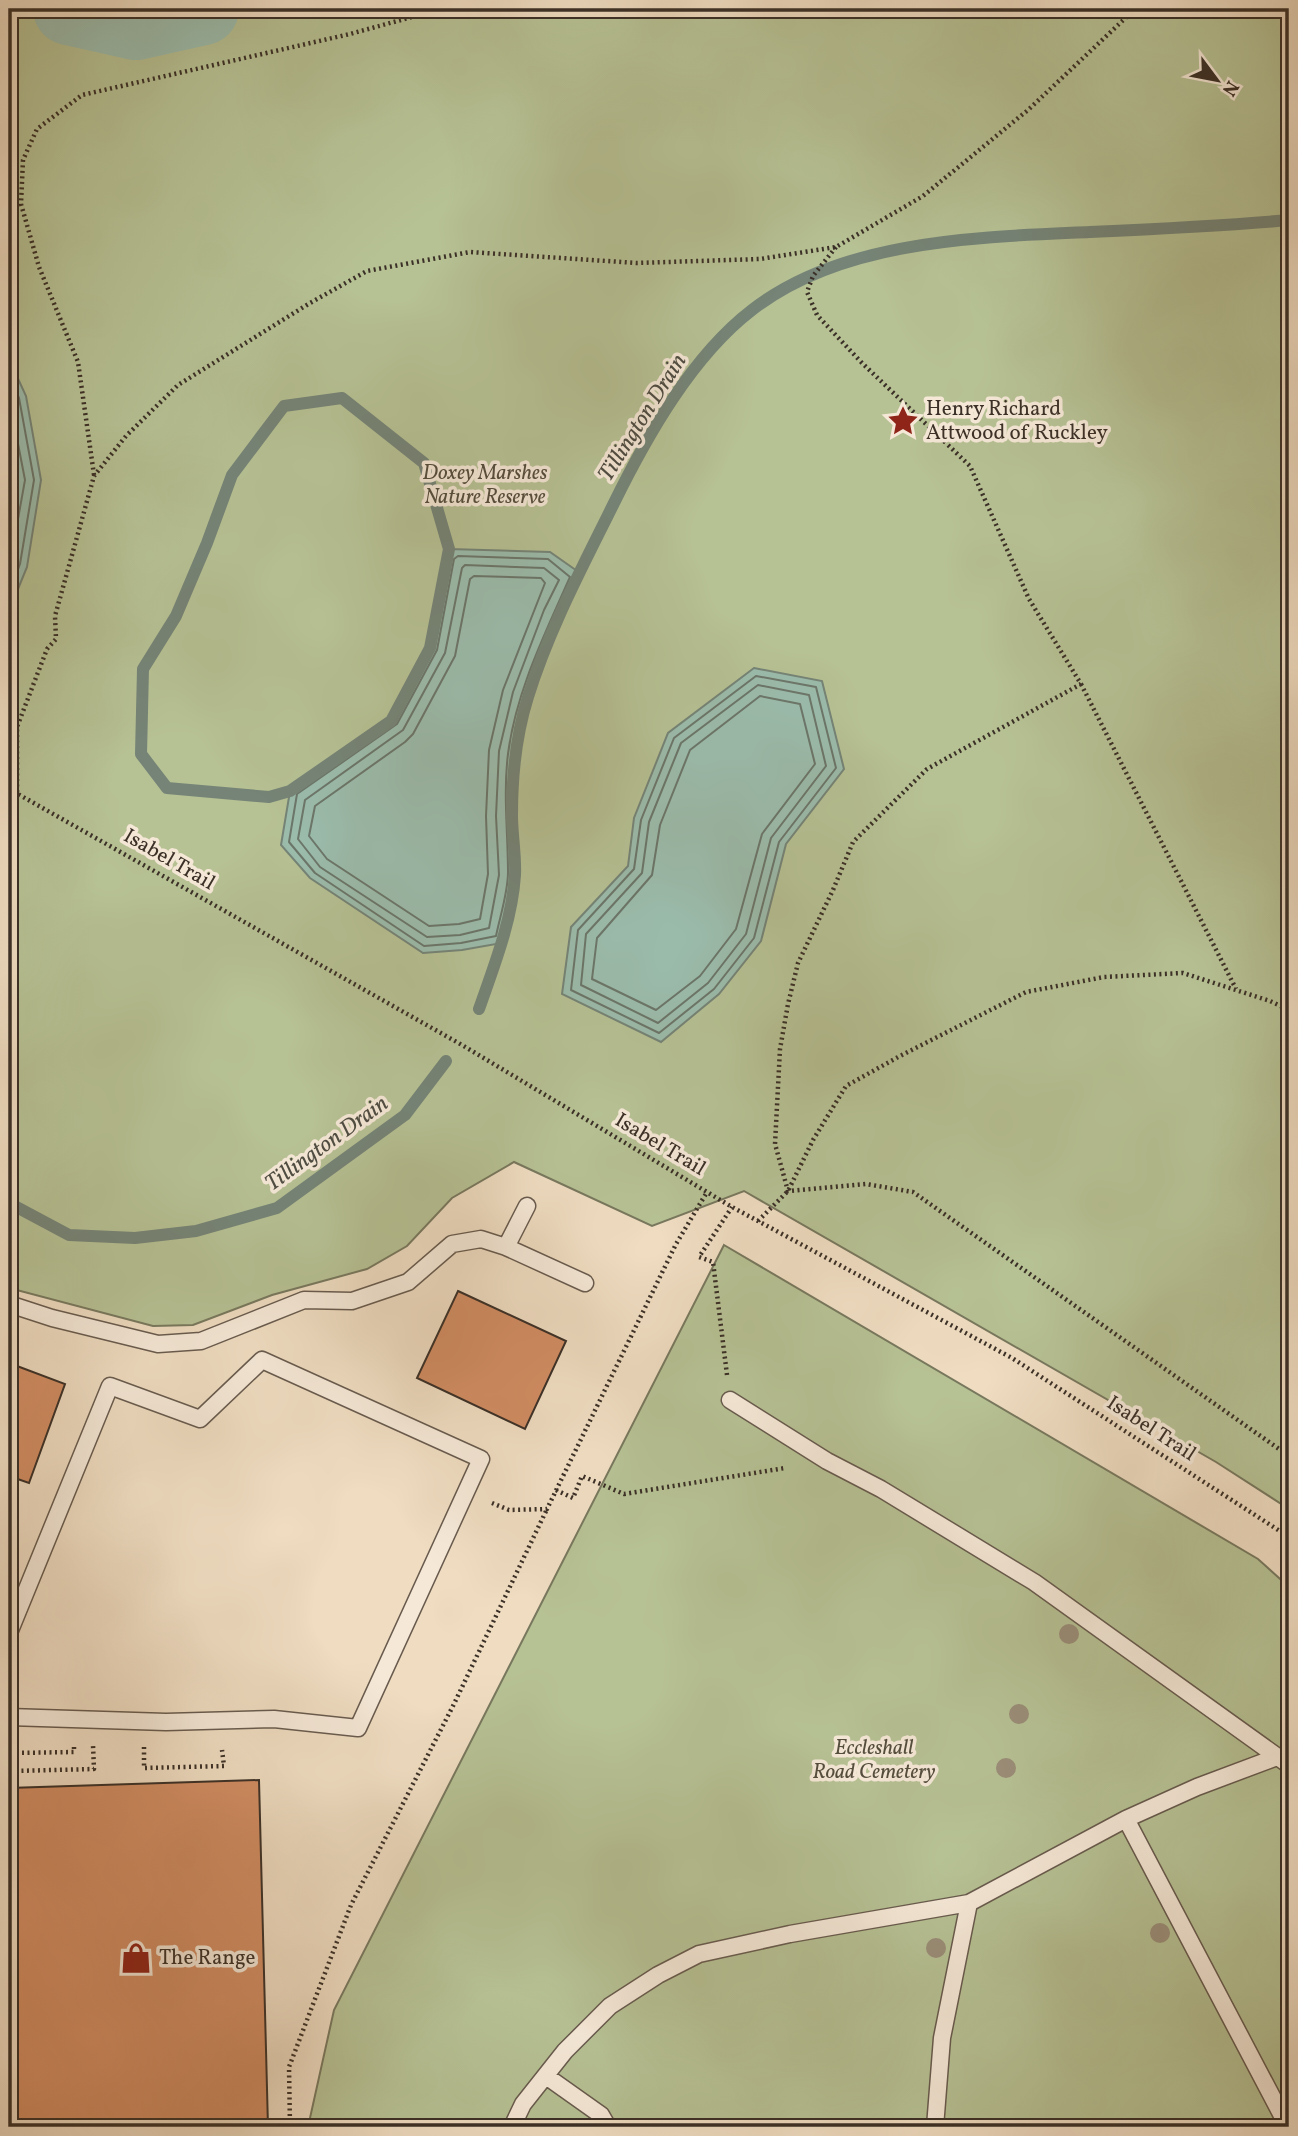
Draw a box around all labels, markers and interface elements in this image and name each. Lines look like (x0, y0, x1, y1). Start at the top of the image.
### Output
north arrow (1182, 46, 1252, 116)
text: N (1215, 75, 1244, 101)
water label: Tillington Drain (591, 348, 695, 488)
place label: Henry Richard Attwood of Ruckley (926, 395, 1109, 448)
place icon: Henry Richard Attwood of Ruckley (886, 404, 920, 438)
park label: Doxey Marshes Nature Reserve (423, 459, 548, 512)
street label: Isabel Trail (118, 822, 220, 898)
water label: Tillington Drain (259, 1088, 395, 1200)
street label: Isabel Trail (609, 1106, 711, 1184)
street label: Isabel Trail (1101, 1389, 1201, 1469)
park label: Eccleshall Road Cemetery (812, 1734, 936, 1787)
shop icon: The Range (119, 1941, 153, 1975)
place label: The Range (159, 1944, 256, 1973)

